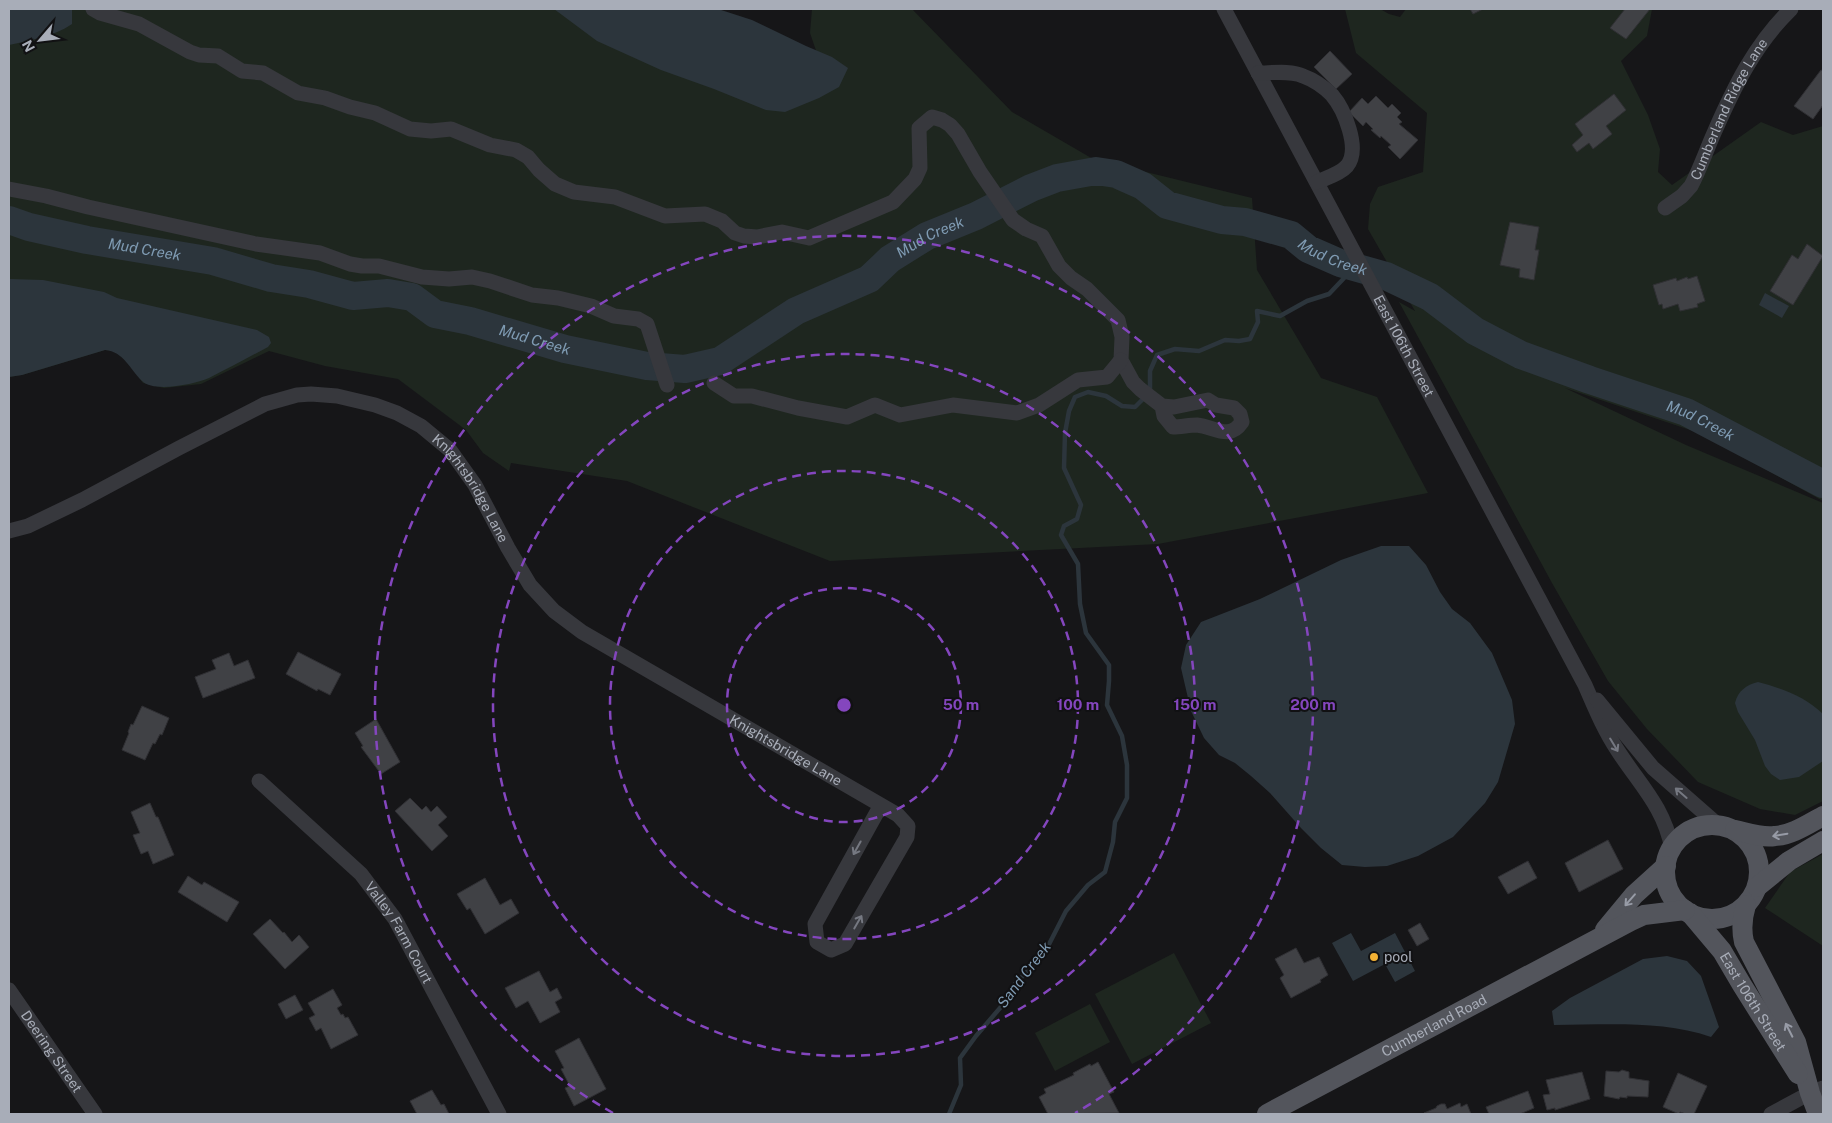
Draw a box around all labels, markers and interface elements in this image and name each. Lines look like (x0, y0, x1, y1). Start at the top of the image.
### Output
north arrow (15, 15, 65, 65)
street label: Cumberland Ridge Lane (1687, 35, 1771, 182)
text: N (19, 38, 38, 55)
water label: Mud Creek (893, 213, 967, 261)
water label: Mud Creek (107, 235, 183, 264)
water label: Mud Creek (1295, 235, 1370, 278)
street label: East 106th Street (1370, 292, 1438, 400)
water label: Mud Creek (497, 321, 573, 358)
water label: Mud Creek (1664, 397, 1738, 444)
street label: Knightsbridge Lane (429, 431, 512, 545)
centre of rings (835, 696, 853, 714)
text: 50 m (943, 696, 979, 713)
text: 100 m (1057, 696, 1099, 713)
text: 150 m (1173, 696, 1217, 713)
text: 200 m (1290, 696, 1336, 713)
street label: Knightsbridge Lane (727, 711, 845, 789)
one-way arrow (1609, 737, 1619, 751)
one-way arrow (1675, 788, 1688, 799)
one-way arrow (1772, 830, 1788, 840)
one-way arrow (852, 840, 862, 855)
street label: Valley Farm Court (362, 878, 436, 986)
one-way arrow (1625, 893, 1636, 906)
one-way arrow (853, 914, 863, 929)
water label: Sand Creek (993, 938, 1055, 1011)
place label: pool (1384, 949, 1412, 965)
street label: East 106th Street (1717, 949, 1789, 1054)
marker: pool (1368, 951, 1380, 963)
street label: Cumberland Road (1379, 991, 1489, 1060)
street label: Deering Street (18, 1008, 86, 1096)
one-way arrow (1784, 1023, 1793, 1038)

